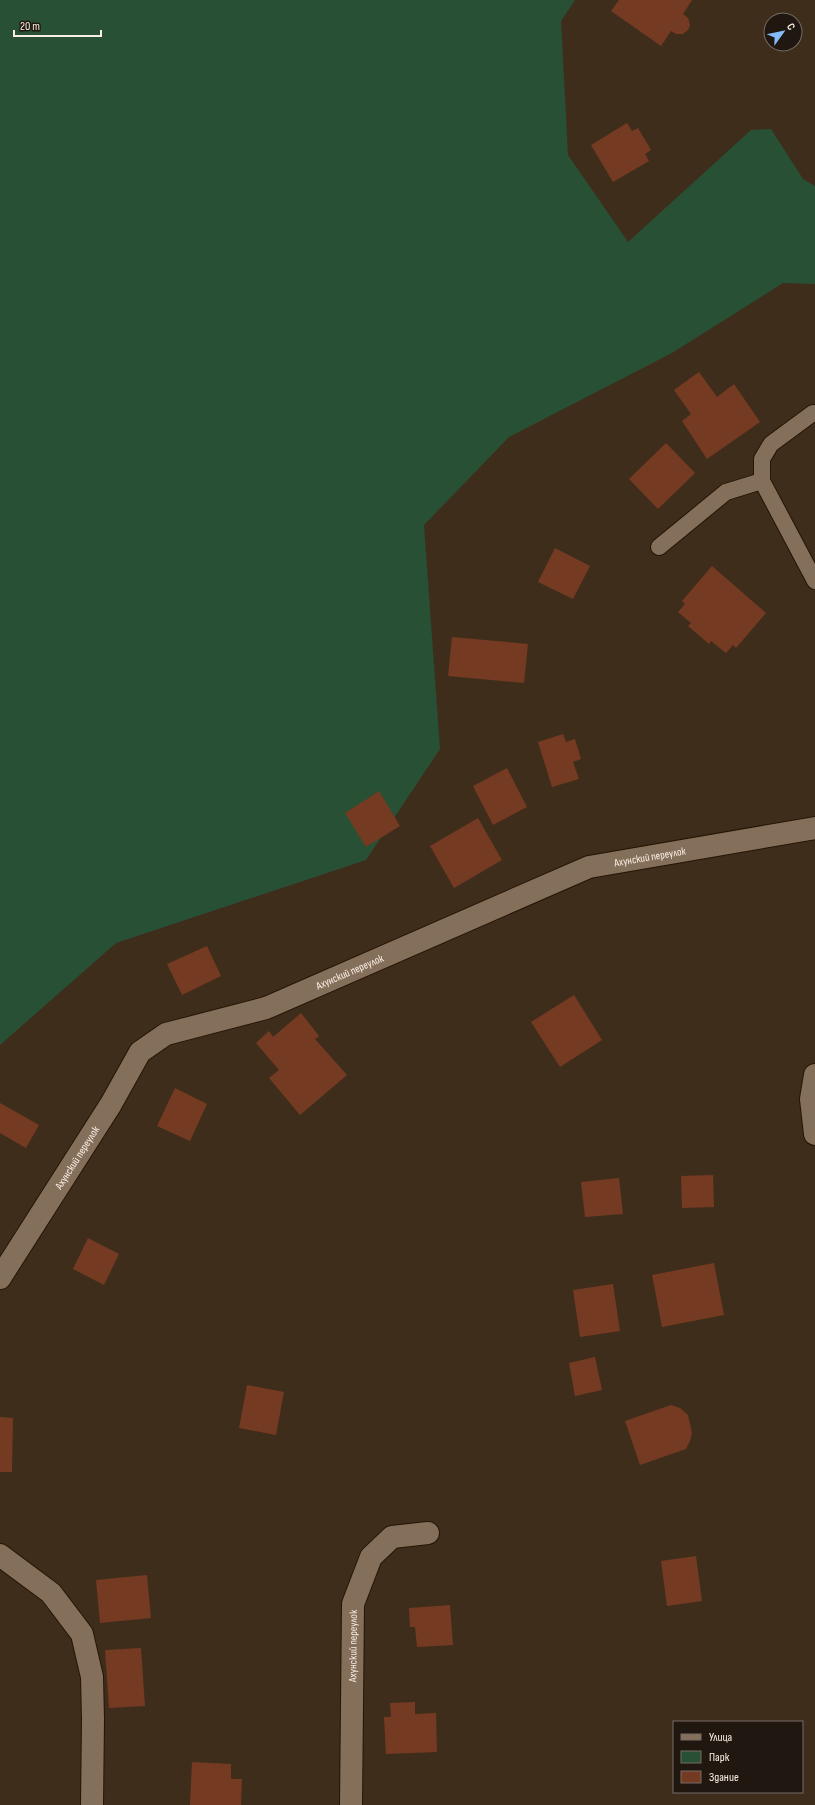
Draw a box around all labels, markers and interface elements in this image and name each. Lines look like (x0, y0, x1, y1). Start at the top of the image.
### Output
scale bar (14, 12, 101, 38)
north arrow (763, 12, 803, 52)
text: 20 m (20, 19, 40, 34)
text: С (784, 21, 798, 33)
street label: Ахунский переулок (612, 844, 687, 869)
street label: Ахунский переулок (313, 951, 386, 992)
street label: Ахунский переулок (51, 1123, 102, 1192)
street label: Ахунский переулок (346, 1609, 359, 1683)
legend (673, 1721, 803, 1793)
text: Улица (709, 1730, 733, 1745)
text: Парк (709, 1750, 730, 1765)
text: Здание (709, 1770, 739, 1785)

